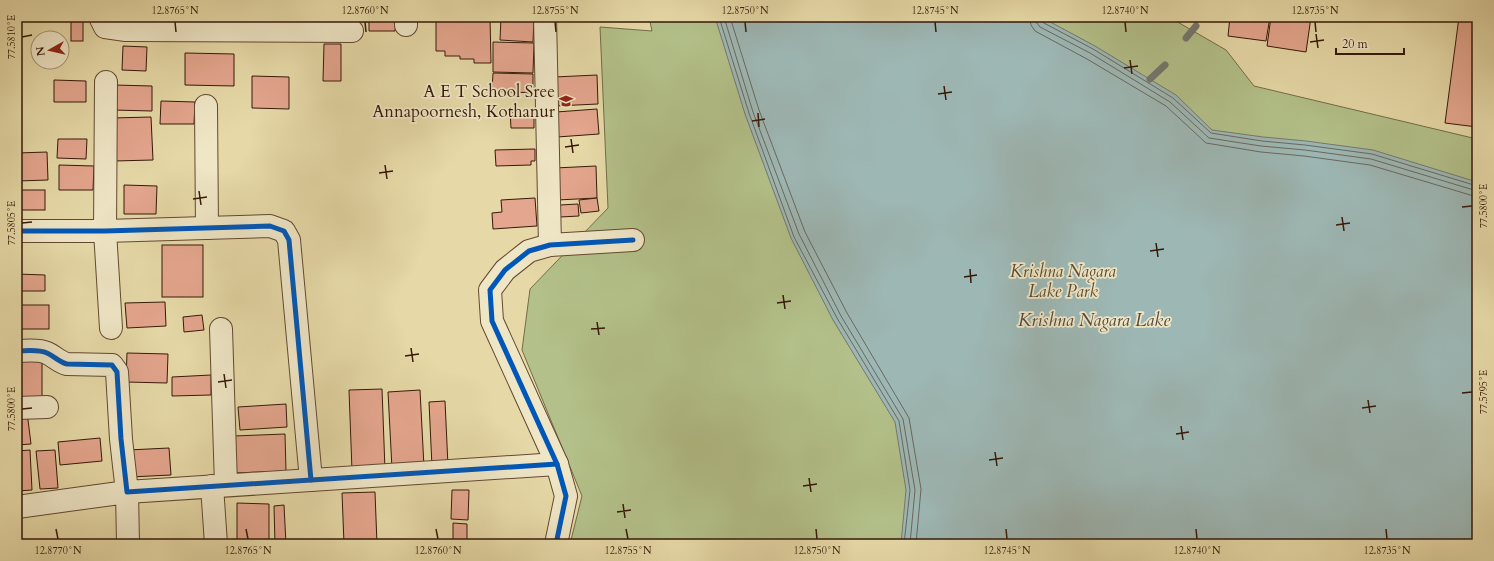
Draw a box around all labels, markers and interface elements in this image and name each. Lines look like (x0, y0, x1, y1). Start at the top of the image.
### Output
text: 12.8765°N (152, 4, 199, 18)
text: 12.8760°N (342, 4, 389, 18)
text: 12.8755°N (532, 4, 579, 18)
text: 12.8750°N (722, 4, 769, 18)
text: 12.8745°N (912, 4, 959, 18)
text: 12.8740°N (1102, 4, 1149, 18)
text: 12.8735°N (1292, 4, 1339, 18)
text: 77.5810°E (5, 15, 19, 59)
north arrow (30, 30, 70, 70)
scale bar (1336, 30, 1404, 56)
text: 20 m (1342, 36, 1369, 52)
text: N (32, 45, 49, 57)
place label: A E T School Sree Annapoornesh, Kothanur (372, 80, 556, 123)
school or university icon: A E T School Sree Annapoornesh, Kothanur (558, 93, 574, 109)
text: 77.5800°E (1477, 184, 1491, 228)
text: 77.5805°E (5, 201, 19, 245)
park label: Krishna Nagara Lake Park (1010, 260, 1116, 303)
water label: Krishna Nagara Lake (1018, 308, 1171, 333)
text: 77.5795°E (1477, 370, 1491, 414)
text: 77.5800°E (5, 387, 19, 431)
text: 12.8770°N (35, 544, 82, 558)
text: 12.8765°N (225, 544, 272, 558)
text: 12.8760°N (415, 544, 462, 558)
text: 12.8755°N (605, 544, 652, 558)
text: 12.8750°N (794, 544, 841, 558)
text: 12.8745°N (984, 544, 1031, 558)
text: 12.8740°N (1174, 544, 1221, 558)
text: 12.8735°N (1364, 544, 1411, 558)

